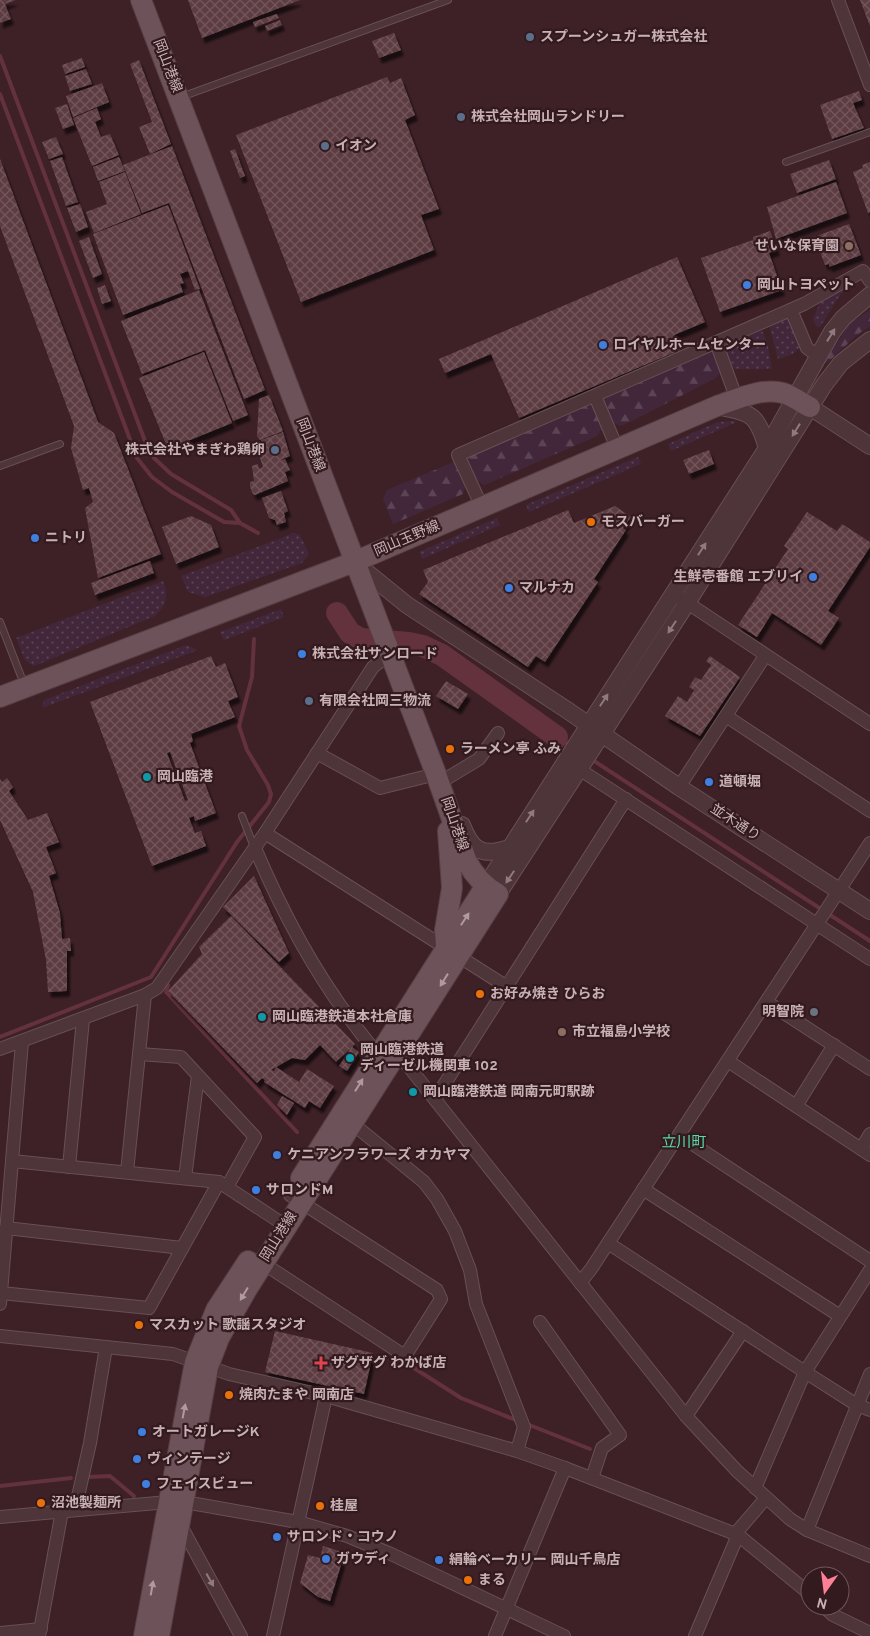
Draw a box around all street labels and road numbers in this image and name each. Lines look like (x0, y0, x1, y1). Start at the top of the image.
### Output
street label: 岡山港線 (149, 37, 185, 95)
street label: 岡山港線 (292, 416, 328, 474)
street label: 岡山玉野線 (371, 518, 443, 560)
street label: 岡山港線 (437, 795, 471, 853)
street label: 並木通り (707, 801, 763, 845)
street label: 岡山港線 (257, 1209, 301, 1265)

